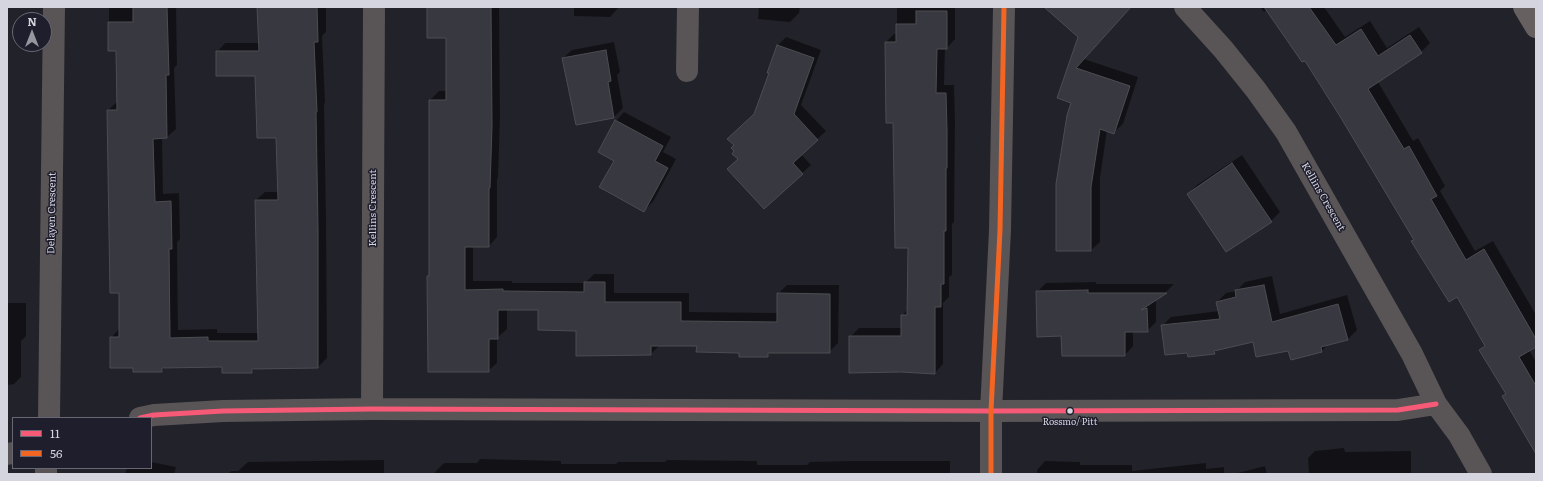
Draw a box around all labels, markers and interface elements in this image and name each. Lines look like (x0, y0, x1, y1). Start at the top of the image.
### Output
north arrow (12, 12, 52, 52)
text: N (27, 13, 37, 29)
street label: Kellins Crescent (1299, 161, 1347, 233)
street label: Kellins Crescent (367, 169, 379, 247)
street label: Delayen Crescent (45, 172, 59, 254)
marker: Rossmo/ Pitt (1065, 406, 1075, 416)
legend (12, 417, 152, 469)
place label: Rossmo/ Pitt (1043, 417, 1097, 427)
text: 11 (50, 424, 60, 442)
text: 56 (50, 444, 63, 462)

